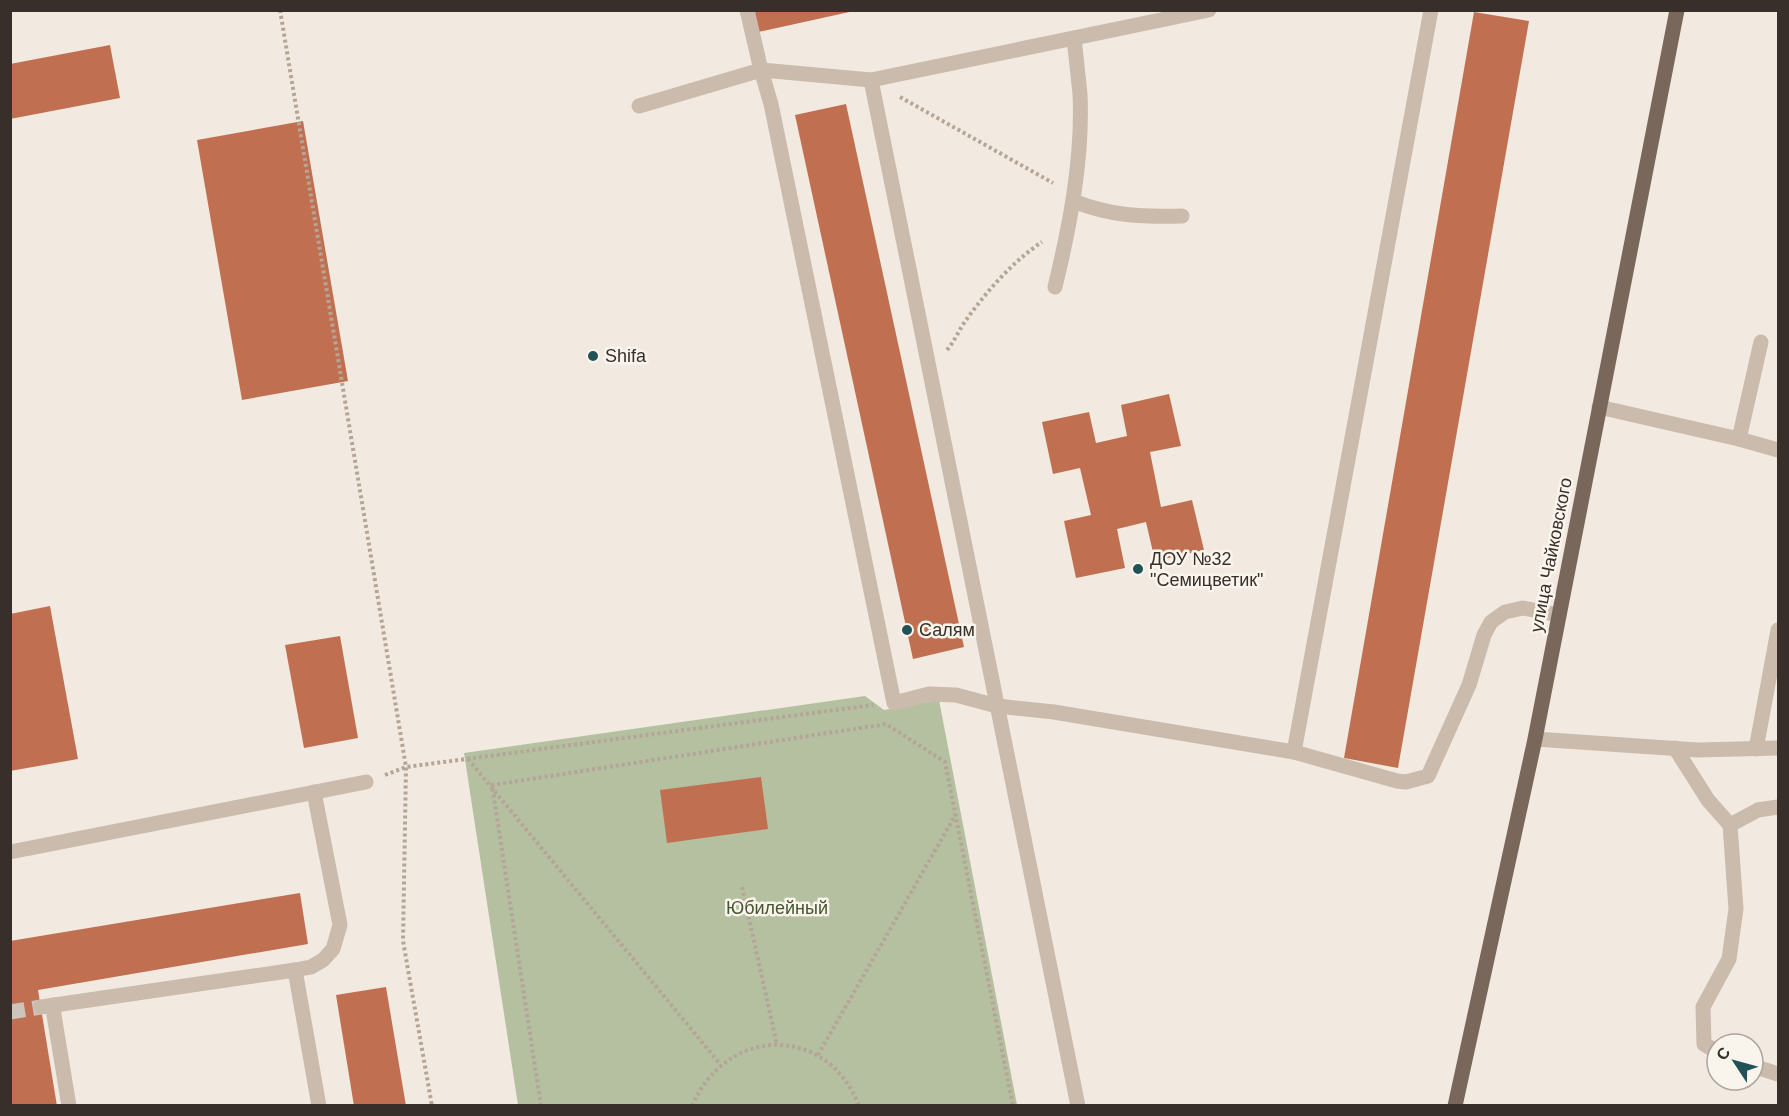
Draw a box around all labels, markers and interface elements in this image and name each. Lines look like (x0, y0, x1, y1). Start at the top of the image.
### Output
place label: Shifa (605, 346, 647, 366)
marker: Shifa (586, 349, 600, 363)
street label: улица Чайковского (1526, 476, 1576, 634)
place label: ДОУ №32 "Семицветик" (1150, 549, 1263, 590)
marker: ДОУ №32 "Семицветик" (1131, 562, 1145, 576)
place label: Салям (919, 620, 975, 640)
marker: Салям (900, 623, 914, 637)
park label: Юбилейный (726, 898, 828, 918)
north arrow (1705, 1032, 1765, 1092)
text: С (1713, 1043, 1734, 1063)

